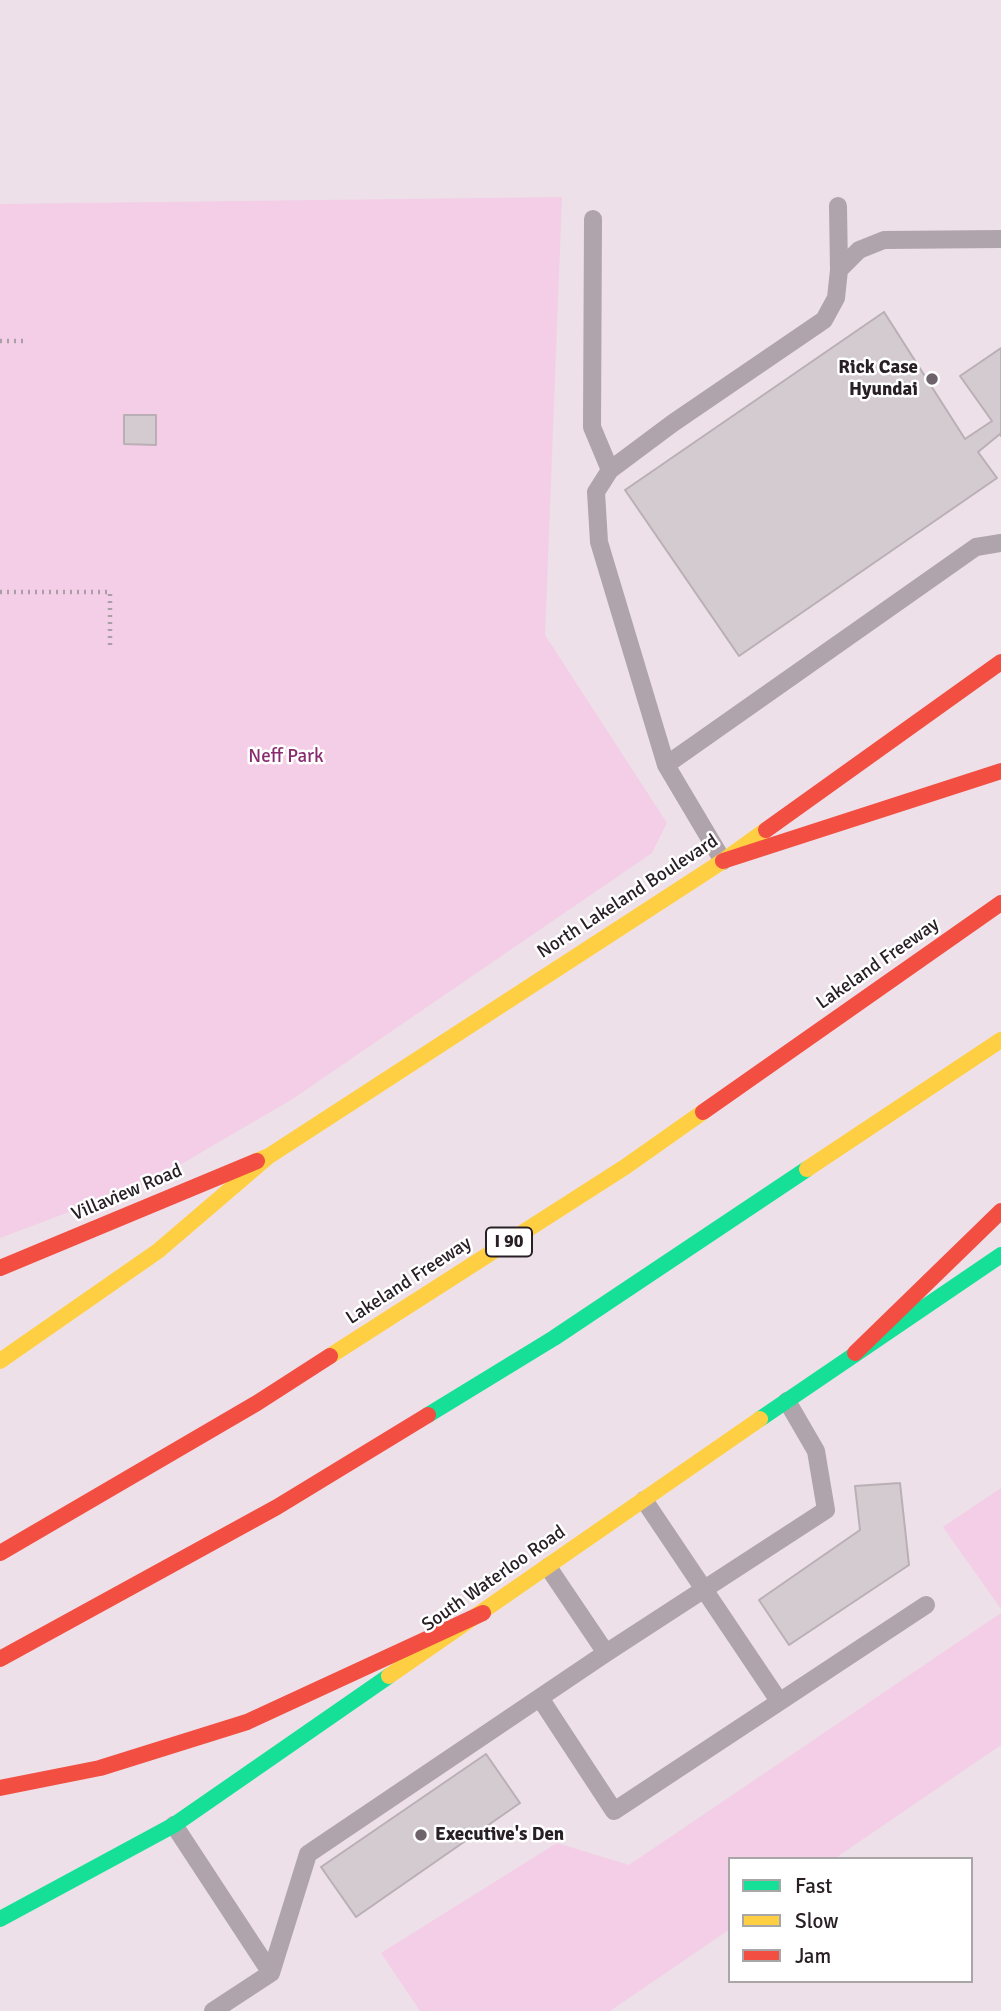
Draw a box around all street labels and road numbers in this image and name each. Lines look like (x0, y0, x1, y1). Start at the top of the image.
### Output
street label: North Lakeland Boulevard (533, 830, 723, 964)
street label: Lakeland Freeway (812, 913, 944, 1015)
street label: Villaview Road (68, 1159, 186, 1227)
road number: I 90 (486, 1227, 532, 1256)
street label: Lakeland Freeway (342, 1232, 476, 1330)
street label: South Waterloo Road (418, 1521, 570, 1637)

